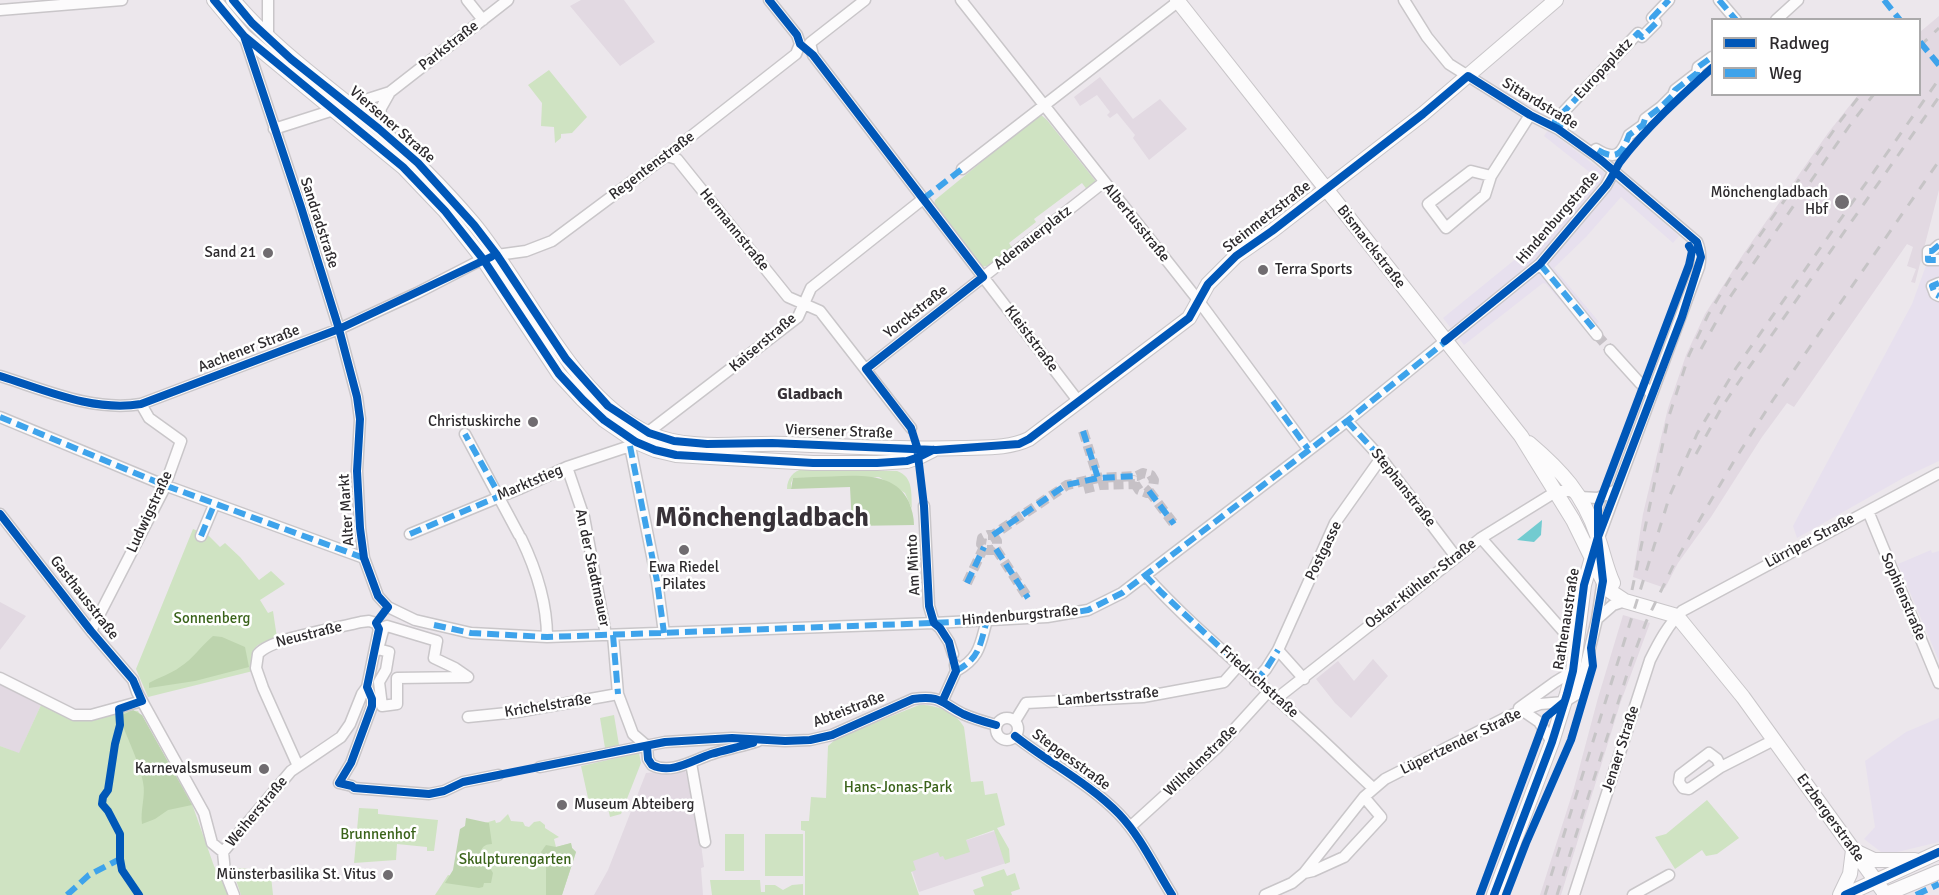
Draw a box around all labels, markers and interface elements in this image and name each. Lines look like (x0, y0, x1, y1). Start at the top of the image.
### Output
street label: Parkstraße (416, 17, 482, 75)
legend (1711, 18, 1921, 96)
text: Radweg (1769, 32, 1830, 54)
street label: Europaplatz (1571, 35, 1637, 103)
text: Weg (1769, 62, 1802, 84)
street label: Sittardstraße (1499, 74, 1581, 134)
street label: Viersener Straße (345, 83, 439, 167)
street label: Regentenstraße (606, 128, 698, 204)
street label: Hindenburgstraße (1513, 168, 1603, 268)
street label: Sandradstraße (296, 175, 342, 271)
street label: Steinmetzstraße (1219, 177, 1315, 257)
street label: Albertusstraße (1099, 180, 1173, 266)
place label: Mönchengladbach Hbf (1710, 184, 1828, 219)
street label: Hermannstraße (695, 185, 773, 275)
marker: Mönchengladbach Hbf (1833, 193, 1851, 211)
street label: Adenauerplatz (991, 202, 1075, 274)
street label: Bismarckstraße (1333, 202, 1409, 292)
place label: Sand 21 (204, 244, 256, 262)
marker: Sand 21 (261, 246, 275, 260)
place label: Terra Sports (1275, 261, 1352, 279)
marker: Terra Sports (1256, 263, 1270, 277)
street label: Yorckstraße (880, 281, 952, 343)
street label: Kleiststraße (1000, 302, 1062, 376)
street label: Kaiserstraße (726, 310, 800, 376)
street label: Aachener Straße (196, 321, 302, 377)
district label: Gladbach (777, 385, 843, 405)
place label: Christuskirche (428, 413, 521, 431)
marker: Christuskirche (526, 415, 540, 429)
street label: Viersener Straße (785, 421, 893, 443)
street label: Stephanstraße (1367, 445, 1439, 531)
street label: Marktstieg (495, 461, 565, 505)
street label: Ludwigstraße (123, 468, 177, 556)
street label: Alter Markt (335, 473, 359, 547)
district label: Mönchengladbach (655, 503, 869, 535)
street label: An der Stadtmauer (571, 507, 613, 629)
street label: Lürriper Straße (1762, 510, 1858, 572)
street label: Postgasse (1302, 518, 1346, 584)
street label: Am Minto (903, 534, 925, 596)
street label: Oskar-Kühlen-Straße (1362, 535, 1480, 633)
marker: Ewa Riedel Pilates (677, 543, 691, 557)
street label: Sophienstraße (1876, 550, 1930, 644)
street label: Gasthausstraße (46, 553, 122, 643)
place label: Ewa Riedel Pilates (649, 559, 719, 594)
street label: Rathenaustraße (1550, 567, 1584, 671)
street label: Hindenburgstraße (961, 602, 1079, 630)
park label: Sonnenberg (174, 610, 250, 628)
street label: Neustraße (274, 618, 344, 652)
street label: Friedrichstraße (1216, 642, 1302, 722)
street label: Lambertsstraße (1056, 684, 1160, 710)
street label: Abteistraße (811, 688, 887, 732)
street label: Krichelstraße (503, 690, 593, 722)
street label: Jenaer Straße (1599, 704, 1643, 794)
street label: Lüpertzender Straße (1398, 705, 1524, 779)
street label: Wilhelmstraße (1161, 722, 1241, 800)
street label: Stepgesstraße (1028, 725, 1114, 795)
place label: Karnevalsmuseum (135, 760, 252, 778)
marker: Karnevalsmuseum (257, 762, 271, 776)
street label: Erzbergerstraße (1792, 771, 1868, 865)
street label: Weiherstraße (222, 773, 292, 851)
park label: Hans-Jonas-Park (844, 779, 952, 797)
place label: Museum Abteiberg (574, 796, 694, 814)
marker: Museum Abteiberg (555, 798, 569, 812)
park label: Brunnenhof (340, 826, 416, 844)
park label: Skulpturengarten (459, 851, 571, 869)
place label: Münsterbasilika St. Vitus (216, 866, 376, 884)
marker: Münsterbasilika St. Vitus (381, 868, 395, 882)

